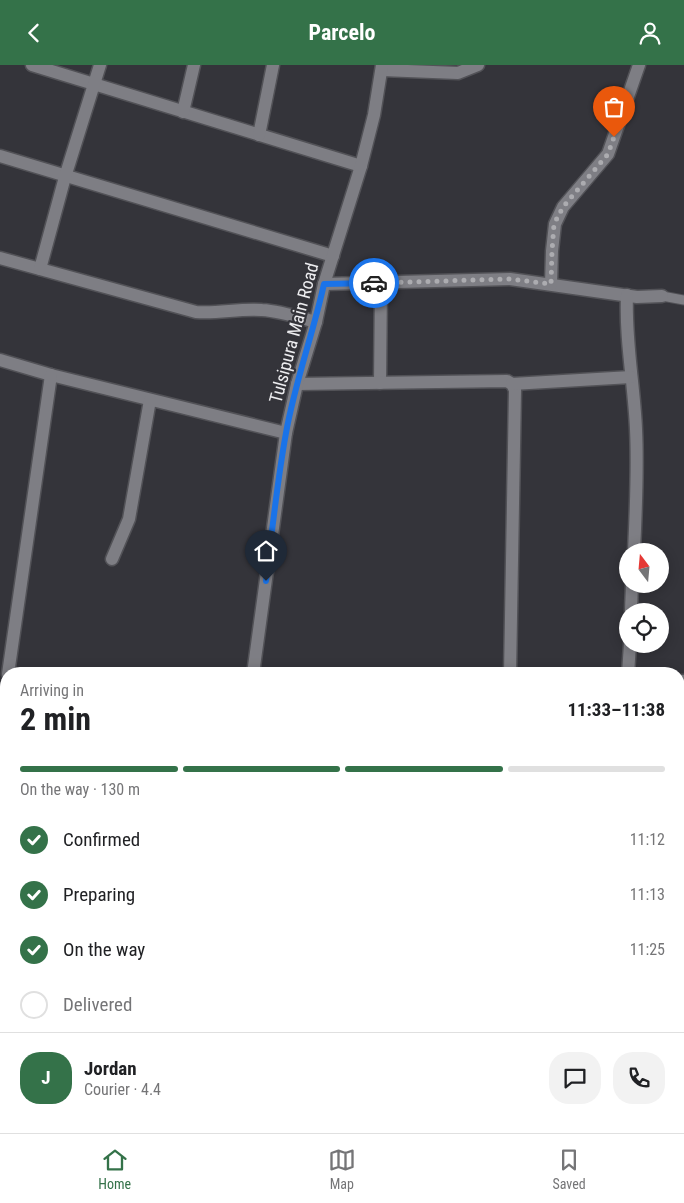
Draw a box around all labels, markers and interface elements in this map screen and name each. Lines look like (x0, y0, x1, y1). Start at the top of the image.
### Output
icon: back (20, 19, 48, 47)
icon: person (636, 19, 664, 47)
text: Parcelo (309, 20, 375, 45)
pin (593, 86, 635, 137)
icon: bag (600, 93, 628, 121)
courier (349, 258, 399, 308)
street label: Tulsipura Main Road (265, 260, 322, 405)
icon: car (360, 269, 388, 297)
pin (245, 530, 287, 581)
icon: home (252, 537, 280, 565)
north arrow (619, 543, 669, 593)
map controls (619, 543, 669, 653)
button: locate (619, 603, 669, 653)
text: Arriving in (20, 681, 84, 700)
text: 11:33–11:38 (567, 698, 665, 721)
text: 2 min (20, 700, 91, 738)
text: On the way · 130 m (20, 780, 140, 799)
icon: check (20, 826, 48, 854)
text: Confirmed (63, 828, 140, 851)
text: 11:12 (630, 830, 665, 849)
icon: check (20, 881, 48, 909)
text: Preparing (63, 883, 135, 906)
text: 11:13 (630, 885, 665, 904)
icon: check (20, 936, 48, 964)
text: On the way (63, 938, 145, 961)
text: 11:25 (630, 940, 665, 959)
text: Delivered (63, 993, 132, 1016)
button: chat (549, 1052, 601, 1104)
button: phone (613, 1052, 665, 1104)
text: Jordan (84, 1057, 137, 1080)
text: J (41, 1066, 51, 1089)
text: Courier · 4.4 (84, 1080, 161, 1099)
tab: Home (98, 1146, 131, 1192)
tab: Map (328, 1146, 356, 1192)
tab: Saved (552, 1146, 586, 1192)

